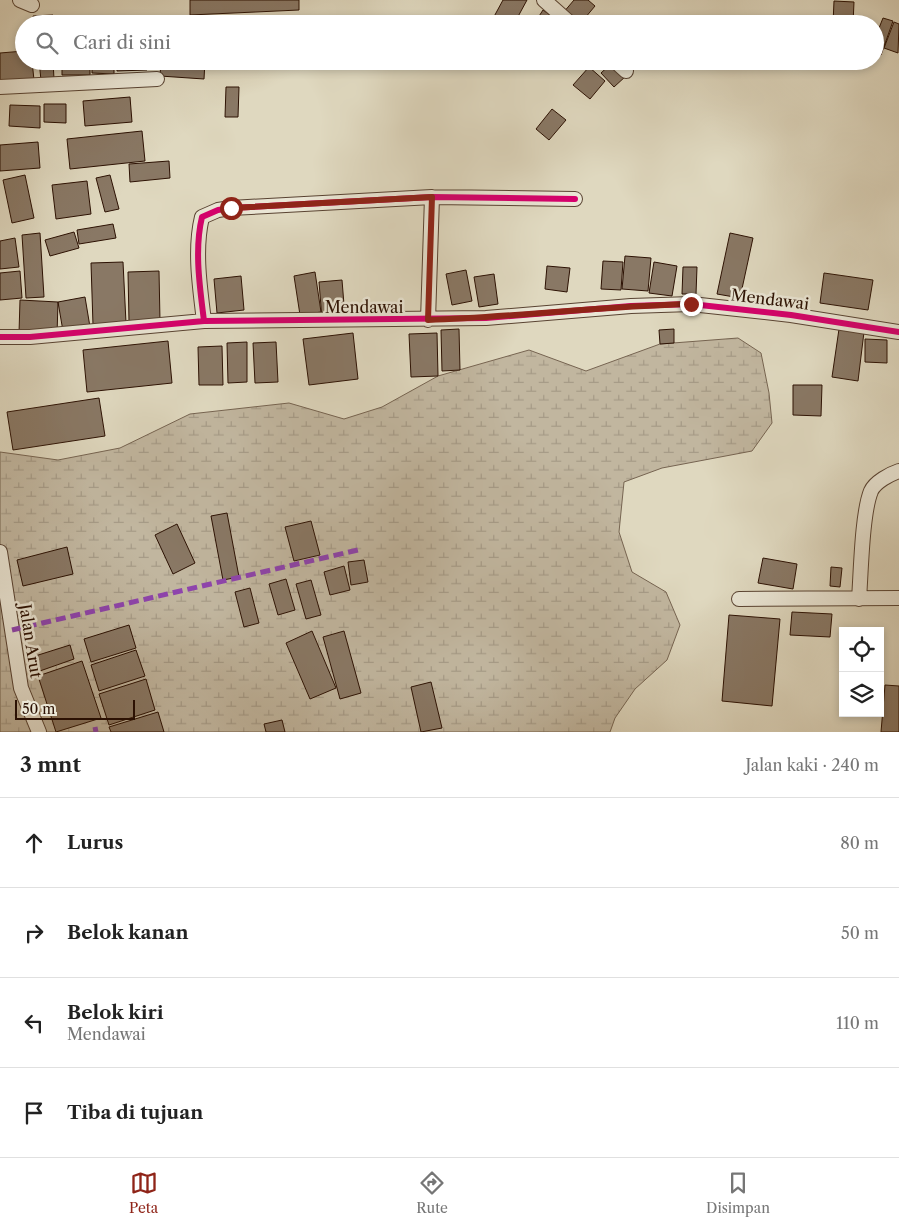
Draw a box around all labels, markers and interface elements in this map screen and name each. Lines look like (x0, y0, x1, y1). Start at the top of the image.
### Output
search box (15, 15, 884, 70)
icon: search (33, 29, 61, 57)
text: Cari di sini (73, 31, 171, 54)
route start (220, 197, 243, 220)
street label: Mendawai (730, 284, 810, 314)
route end (680, 293, 703, 316)
street label: Mendawai (325, 297, 403, 317)
street label: Jalan Arut (15, 600, 47, 680)
map controls (839, 627, 884, 717)
button: locate (839, 627, 884, 672)
button: layers (839, 672, 884, 717)
scale bar (15, 697, 135, 720)
text: 50 m (22, 700, 55, 718)
text: 3 mnt (20, 752, 81, 777)
text: Jalan kaki · 240 m (745, 755, 879, 775)
icon: ahead (20, 829, 48, 857)
text: Lurus (67, 831, 123, 854)
text: 80 m (840, 833, 879, 853)
icon: right (20, 919, 48, 947)
text: Belok kanan (67, 921, 189, 944)
text: 50 m (841, 923, 879, 943)
text: Belok kiri (67, 1001, 164, 1024)
icon: left (20, 1009, 48, 1037)
text: 110 m (836, 1013, 879, 1033)
text: Mendawai (67, 1024, 146, 1044)
icon: arrive (20, 1099, 48, 1127)
text: Tiba di tujuan (67, 1101, 203, 1124)
tab: Peta (129, 1169, 158, 1217)
tab: Rute (416, 1169, 448, 1217)
tab: Disimpan (706, 1169, 770, 1217)

